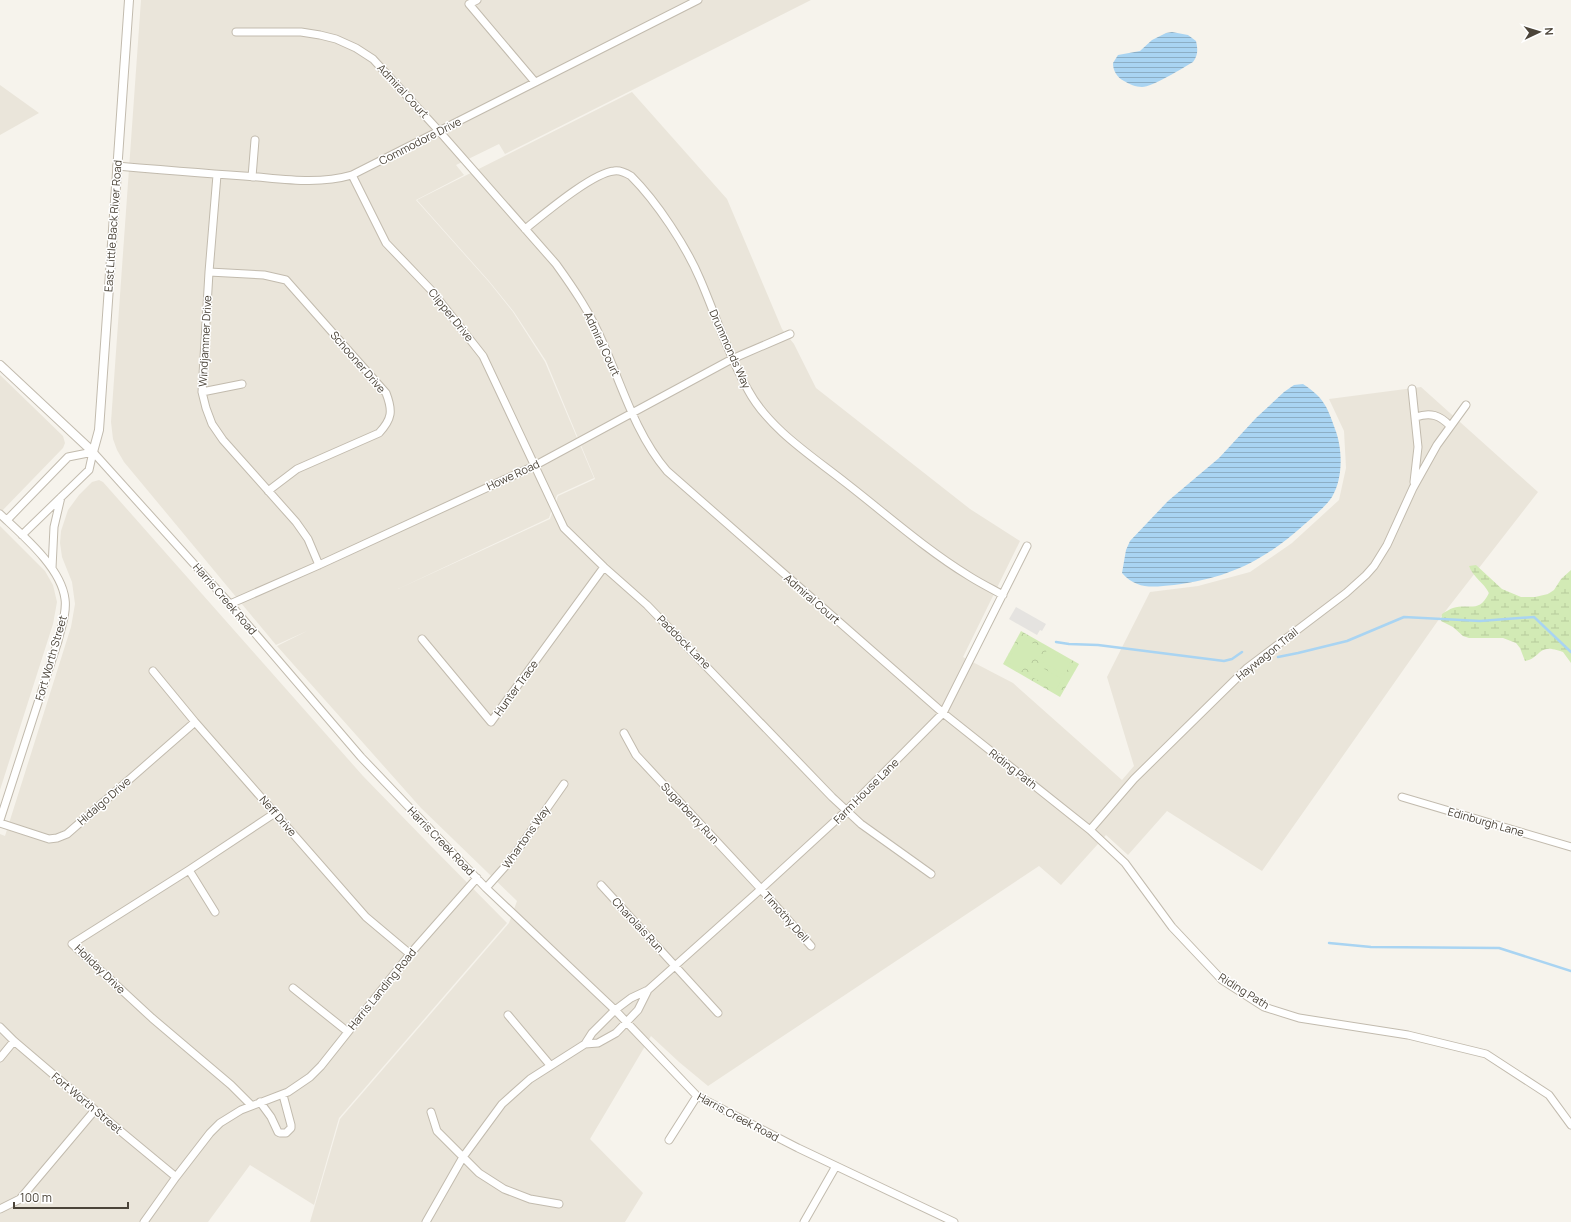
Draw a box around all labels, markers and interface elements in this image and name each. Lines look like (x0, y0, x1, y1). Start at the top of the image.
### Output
north arrow (1519, 12, 1559, 52)
text: N (1542, 27, 1557, 36)
street label: Admiral Court (374, 60, 432, 121)
street label: Commodore Drive (376, 113, 464, 168)
street label: East Little Back River Road (100, 159, 125, 293)
street label: Clipper Drive (425, 285, 478, 345)
street label: Windjammer Drive (195, 294, 214, 387)
street label: Drummonds Way (706, 307, 755, 391)
street label: Admiral Court (581, 309, 624, 378)
street label: Schooner Drive (327, 328, 390, 396)
street label: Howe Road (484, 456, 542, 493)
street label: Harris Creek Road (190, 560, 261, 638)
street label: Admiral Court (781, 570, 843, 627)
street label: Paddock Lane (654, 611, 715, 672)
street label: Fort Worth Street (31, 613, 70, 702)
street label: Haywagon Trail (1232, 624, 1301, 683)
street label: Hunter Trace (490, 656, 541, 719)
street label: Riding Path (986, 745, 1040, 792)
street label: Farm House Lane (830, 754, 902, 827)
street label: Hidalgo Drive (74, 773, 134, 828)
street label: Sugarberry Run (658, 779, 723, 847)
street label: Neff Drive (257, 792, 301, 840)
street label: Whartons Way (498, 802, 553, 871)
street label: Harris Creek Road (405, 803, 478, 878)
street label: Edinburgh Lane (1446, 803, 1527, 840)
street label: Timothy Dell (760, 888, 813, 945)
street label: Charolais Run (609, 894, 668, 955)
street label: Holiday Drive (72, 941, 129, 997)
street label: Harris Landing Road (344, 945, 419, 1033)
street label: Riding Path (1216, 969, 1273, 1012)
street label: Fort Worth Street (49, 1069, 126, 1137)
street label: Harris Creek Road (695, 1089, 782, 1144)
scale bar (14, 1184, 128, 1210)
text: 100 m (20, 1189, 52, 1206)

